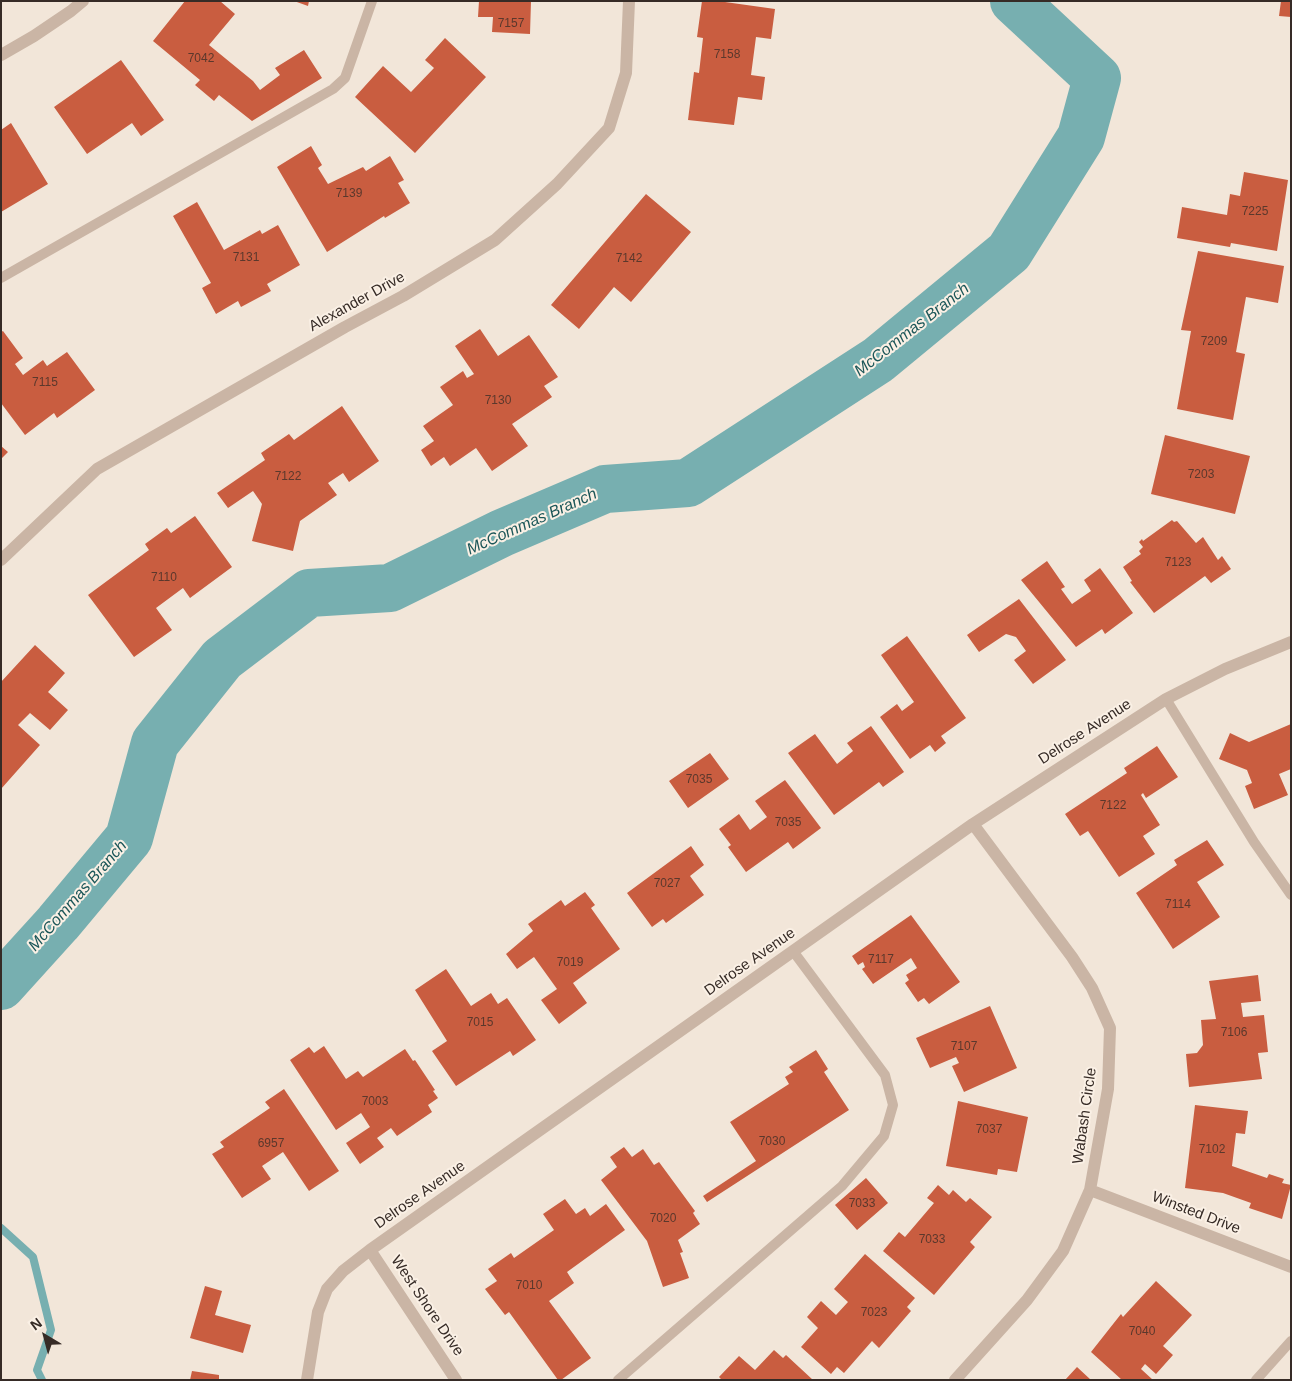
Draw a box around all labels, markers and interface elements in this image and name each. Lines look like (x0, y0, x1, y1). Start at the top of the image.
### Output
house number: 7157 (498, 17, 524, 31)
house number: 7158 (714, 48, 740, 62)
house number: 7042 (188, 52, 214, 66)
house number: 7139 (336, 187, 362, 201)
house number: 7225 (1242, 205, 1268, 219)
house number: 7131 (233, 251, 259, 265)
house number: 7142 (616, 252, 642, 266)
street label: Alexander Drive (306, 268, 408, 336)
water label: McCommas Branch (851, 279, 973, 381)
house number: 7209 (1201, 335, 1227, 349)
house number: 7115 (32, 376, 58, 390)
house number: 7130 (485, 394, 511, 408)
house number: 7203 (1188, 468, 1214, 482)
house number: 7122 (275, 470, 301, 484)
water label: McCommas Branch (464, 485, 600, 559)
house number: 7123 (1165, 556, 1191, 570)
house number: 7110 (151, 571, 177, 585)
street label: Delrose Avenue (1035, 695, 1135, 769)
house number: 7035 (686, 773, 712, 787)
house number: 7122 (1100, 799, 1126, 813)
house number: 7035 (775, 816, 801, 830)
water label: McCommas Branch (25, 837, 131, 955)
house number: 7027 (654, 877, 680, 891)
house number: 7114 (1165, 898, 1191, 912)
street label: Delrose Avenue (701, 924, 799, 1000)
house number: 7117 (868, 953, 894, 967)
house number: 7019 (557, 956, 583, 970)
house number: 7015 (467, 1016, 493, 1030)
house number: 7106 (1221, 1026, 1247, 1040)
house number: 7107 (951, 1040, 977, 1054)
street label: Wabash Circle (1069, 1067, 1101, 1165)
house number: 7003 (362, 1095, 388, 1109)
house number: 7037 (976, 1123, 1002, 1137)
house number: 7030 (759, 1135, 785, 1149)
house number: 6957 (258, 1137, 284, 1151)
house number: 7102 (1199, 1143, 1225, 1157)
street label: Delrose Avenue (371, 1157, 469, 1233)
street label: Winsted Drive (1149, 1188, 1243, 1238)
house number: 7033 (849, 1197, 875, 1211)
house number: 7020 (650, 1212, 676, 1226)
house number: 7033 (919, 1233, 945, 1247)
street label: West Shore Drive (387, 1252, 467, 1360)
house number: 7010 (516, 1279, 542, 1293)
house number: 7023 (861, 1306, 887, 1320)
north arrow (20, 1311, 70, 1361)
text: N (27, 1315, 45, 1333)
house number: 7040 (1129, 1325, 1155, 1339)

